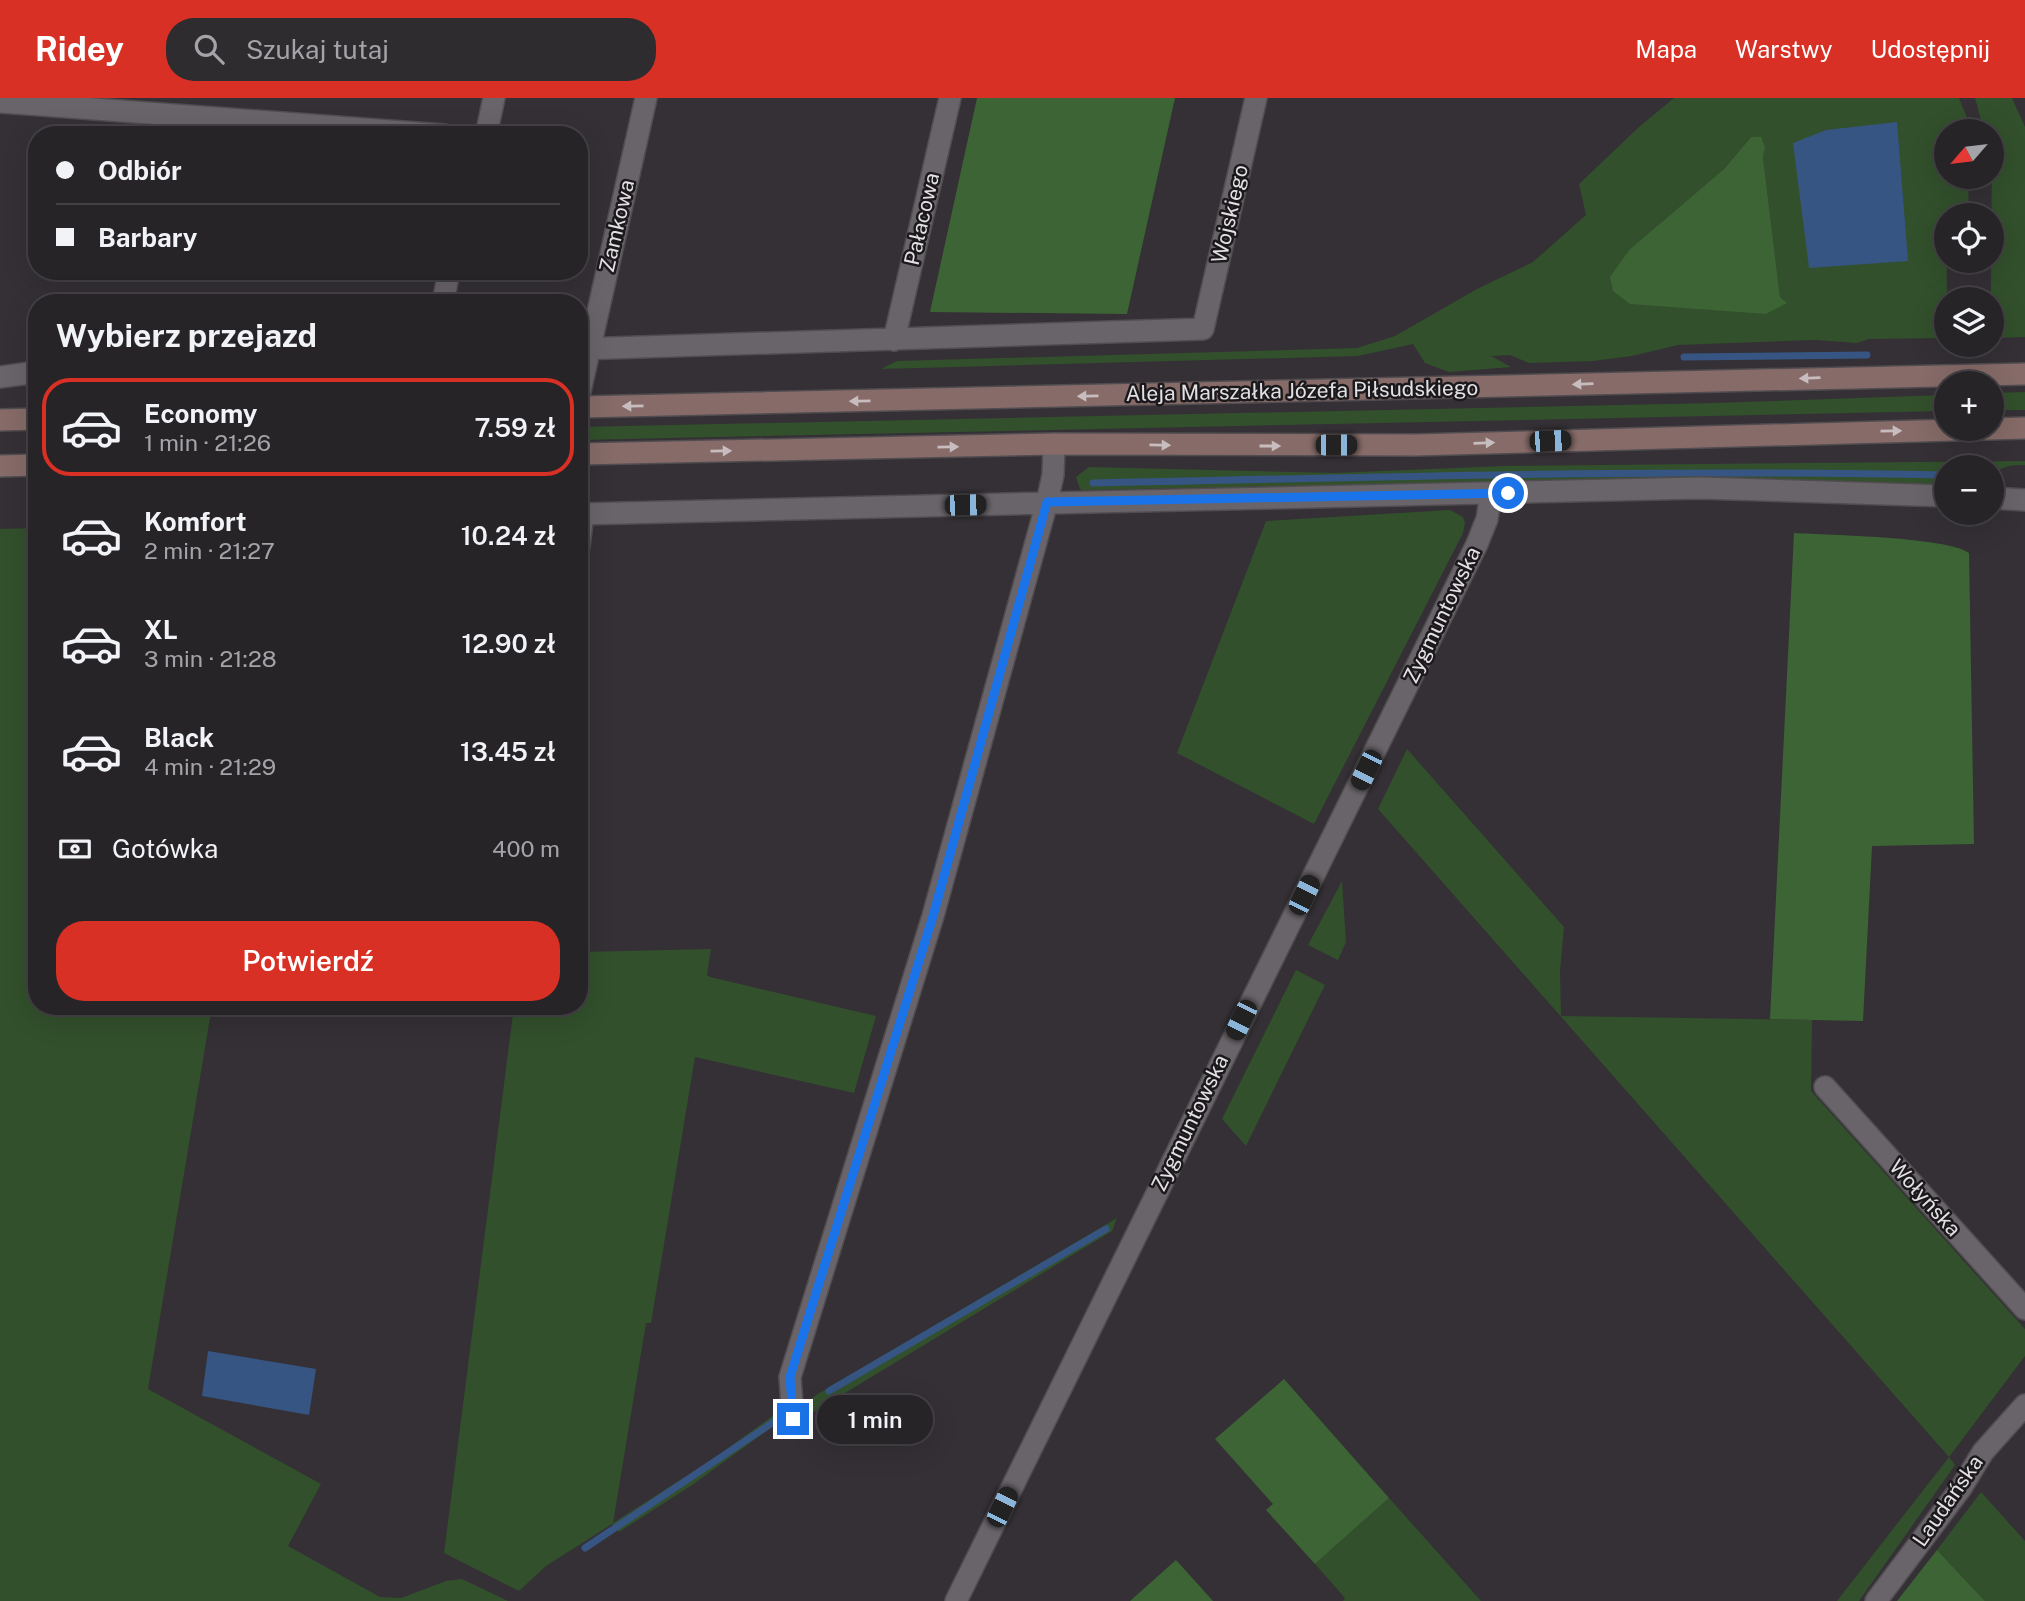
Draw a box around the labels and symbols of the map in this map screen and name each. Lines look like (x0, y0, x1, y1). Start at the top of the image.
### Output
north arrow (1934, 119, 2004, 189)
street label: Wojskiego (1206, 162, 1253, 266)
street label: Pałacowa (899, 170, 944, 268)
street label: Zamkowa (594, 177, 639, 275)
one-way arrow (1799, 373, 1821, 384)
street label: Aleja Marszałka Józefa Piłsudskiego (1125, 375, 1478, 406)
one-way arrow (1572, 379, 1594, 390)
one-way arrow (1076, 390, 1098, 401)
one-way arrow (849, 395, 871, 406)
one-way arrow (621, 400, 643, 411)
one-way arrow (1880, 425, 1902, 437)
car (1529, 430, 1572, 452)
car (1316, 435, 1358, 456)
one-way arrow (1473, 437, 1495, 448)
one-way arrow (1149, 439, 1171, 451)
one-way arrow (1259, 440, 1281, 452)
one-way arrow (938, 441, 960, 452)
one-way arrow (710, 446, 732, 457)
route start (1492, 477, 1524, 509)
car (944, 494, 987, 516)
street label: Zygmuntowska (1398, 542, 1485, 687)
car (1348, 747, 1385, 793)
car (1286, 872, 1323, 918)
car (1223, 997, 1260, 1043)
street label: Zygmuntowska (1146, 1050, 1233, 1195)
street label: Wołyńska (1884, 1154, 1966, 1241)
callout: 1 min (818, 1394, 933, 1444)
route end (777, 1403, 809, 1435)
street label: Laudańska (1907, 1450, 1988, 1551)
car (984, 1484, 1021, 1530)

